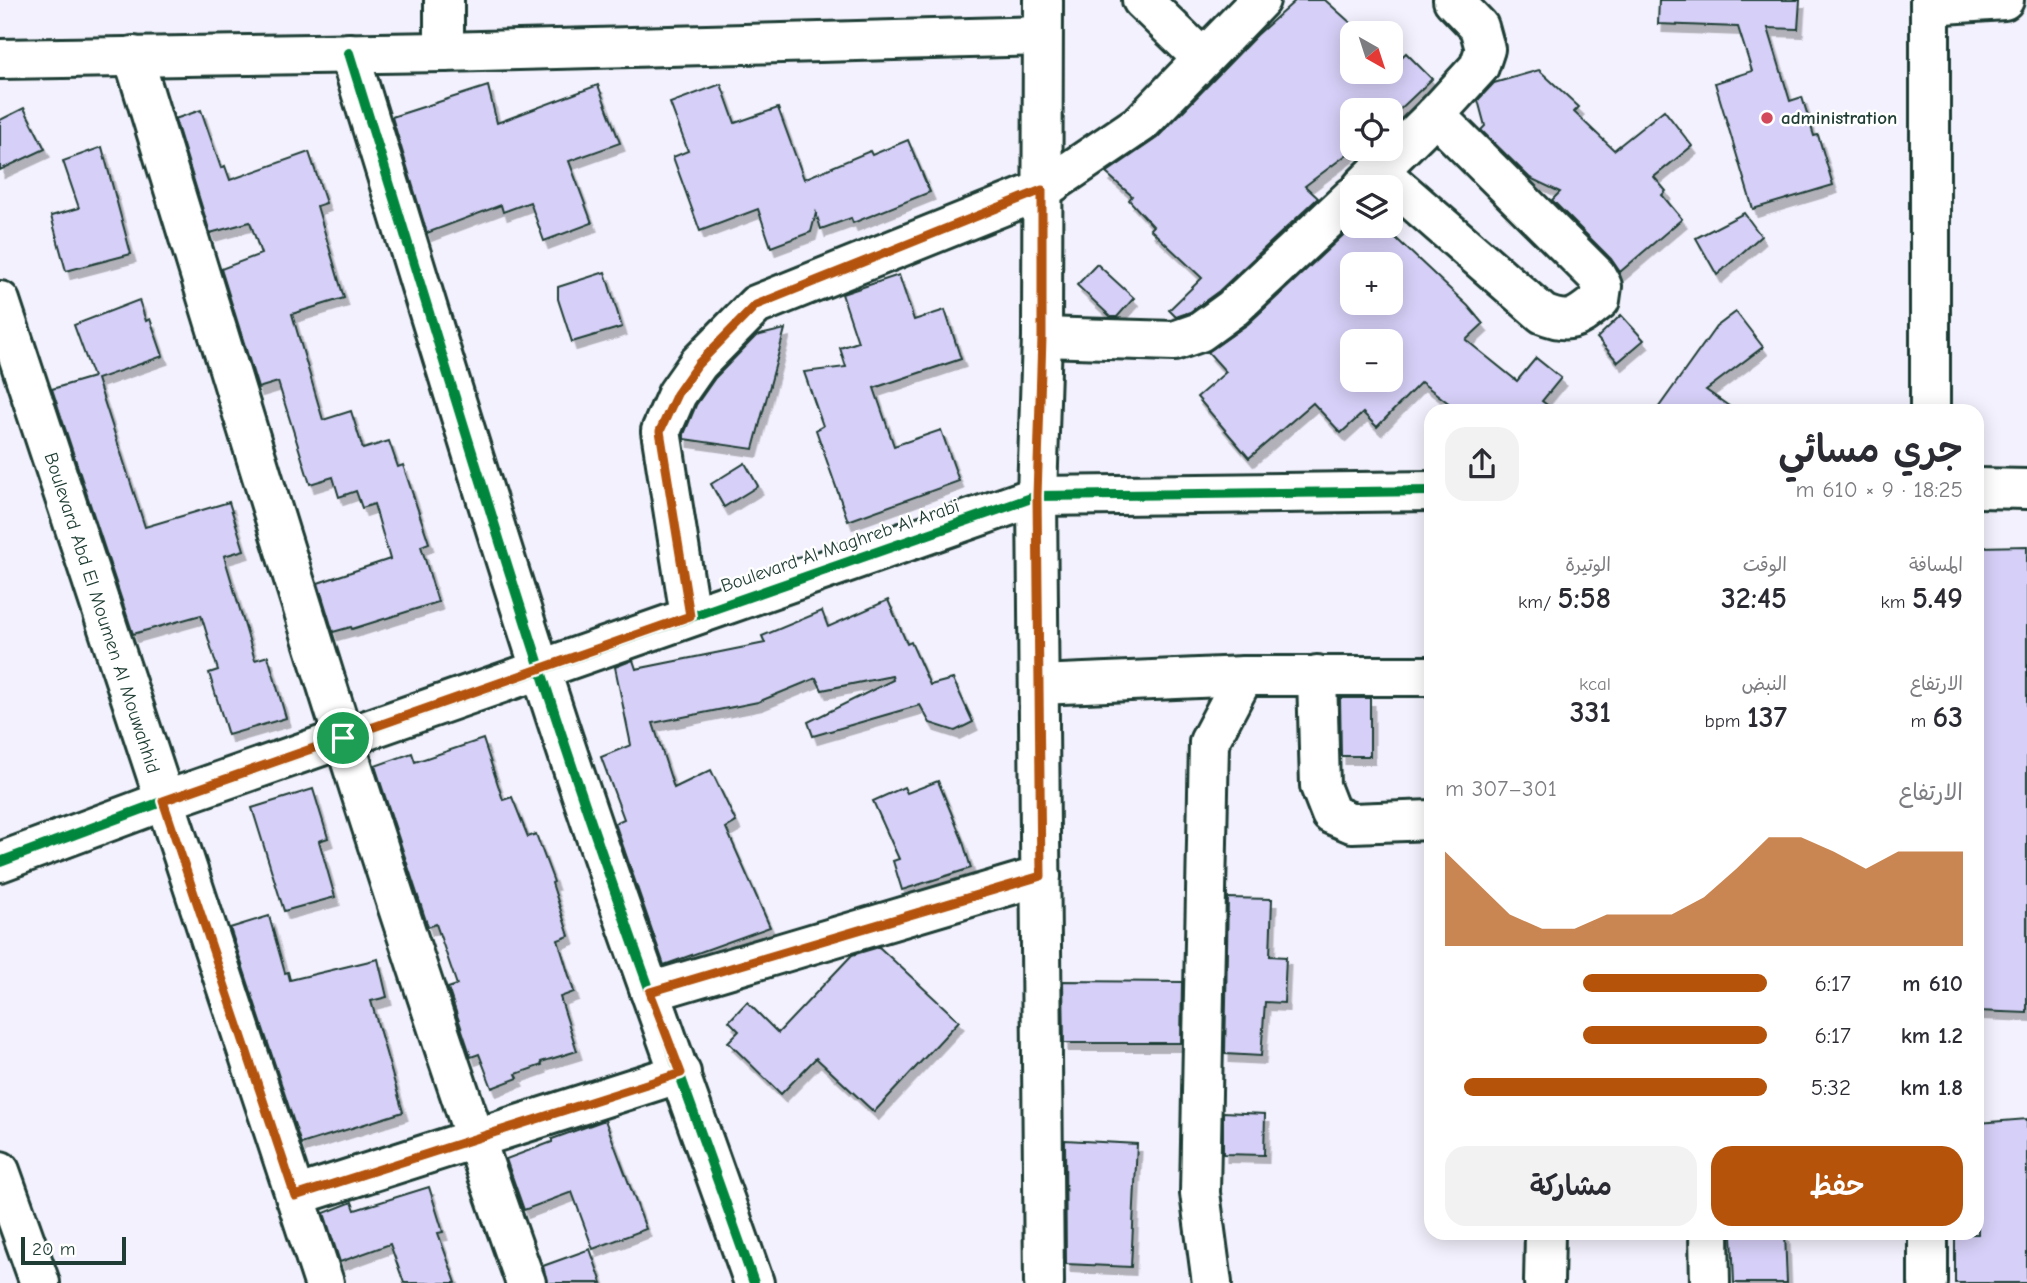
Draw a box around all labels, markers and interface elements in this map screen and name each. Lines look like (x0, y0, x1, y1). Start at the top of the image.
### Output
north arrow (1340, 21, 1404, 84)
map controls (1340, 21, 1403, 392)
button: locate (1340, 98, 1403, 161)
place label: administration (1781, 107, 1897, 129)
marker: administration (1759, 110, 1775, 126)
button: layers (1340, 175, 1403, 238)
button: + (1340, 252, 1403, 315)
button: − (1340, 329, 1403, 392)
button: share (1445, 427, 1519, 501)
text: جري مسائي (1778, 428, 1963, 472)
street label: Boulevard Abd El Moumen Al Mouwahhid (40, 450, 164, 776)
text: 18:25 · 9 × 610 m (1795, 476, 1963, 503)
street label: Boulevard Al Maghreb Al Arabi (718, 495, 962, 597)
text: الوتيرة (1565, 554, 1611, 576)
text: الوقت (1743, 554, 1787, 576)
text: المسافة (1909, 554, 1963, 576)
text: 5:58 (1558, 581, 1611, 616)
text: 32:45 (1721, 581, 1787, 616)
text: 5.49 (1912, 581, 1963, 616)
text: /km (1518, 591, 1558, 613)
text: km (1881, 591, 1912, 613)
text: kcal (1579, 673, 1611, 695)
text: النبض (1742, 673, 1787, 695)
text: الارتفاع (1910, 673, 1963, 695)
text: 331 (1570, 695, 1611, 730)
text: 137 (1747, 700, 1787, 735)
text: 63 (1933, 700, 1963, 735)
pin (313, 708, 373, 768)
text: bpm (1705, 710, 1747, 732)
text: m (1910, 710, 1933, 732)
icon: arrive (324, 719, 362, 757)
text: 301–307 m (1445, 775, 1557, 802)
text: الارتفاع (1899, 779, 1963, 806)
text: 6:17 (1814, 970, 1851, 997)
text: 610 m (1902, 970, 1963, 997)
text: 6:17 (1814, 1022, 1851, 1049)
text: 1.2 km (1901, 1022, 1963, 1049)
text: 5:32 (1811, 1074, 1851, 1101)
text: 1.8 km (1900, 1074, 1963, 1101)
button: مشاركة (1445, 1146, 1697, 1226)
button: حفظ (1711, 1146, 1963, 1226)
scale bar (21, 1234, 126, 1266)
text: 20 m (32, 1238, 76, 1260)

